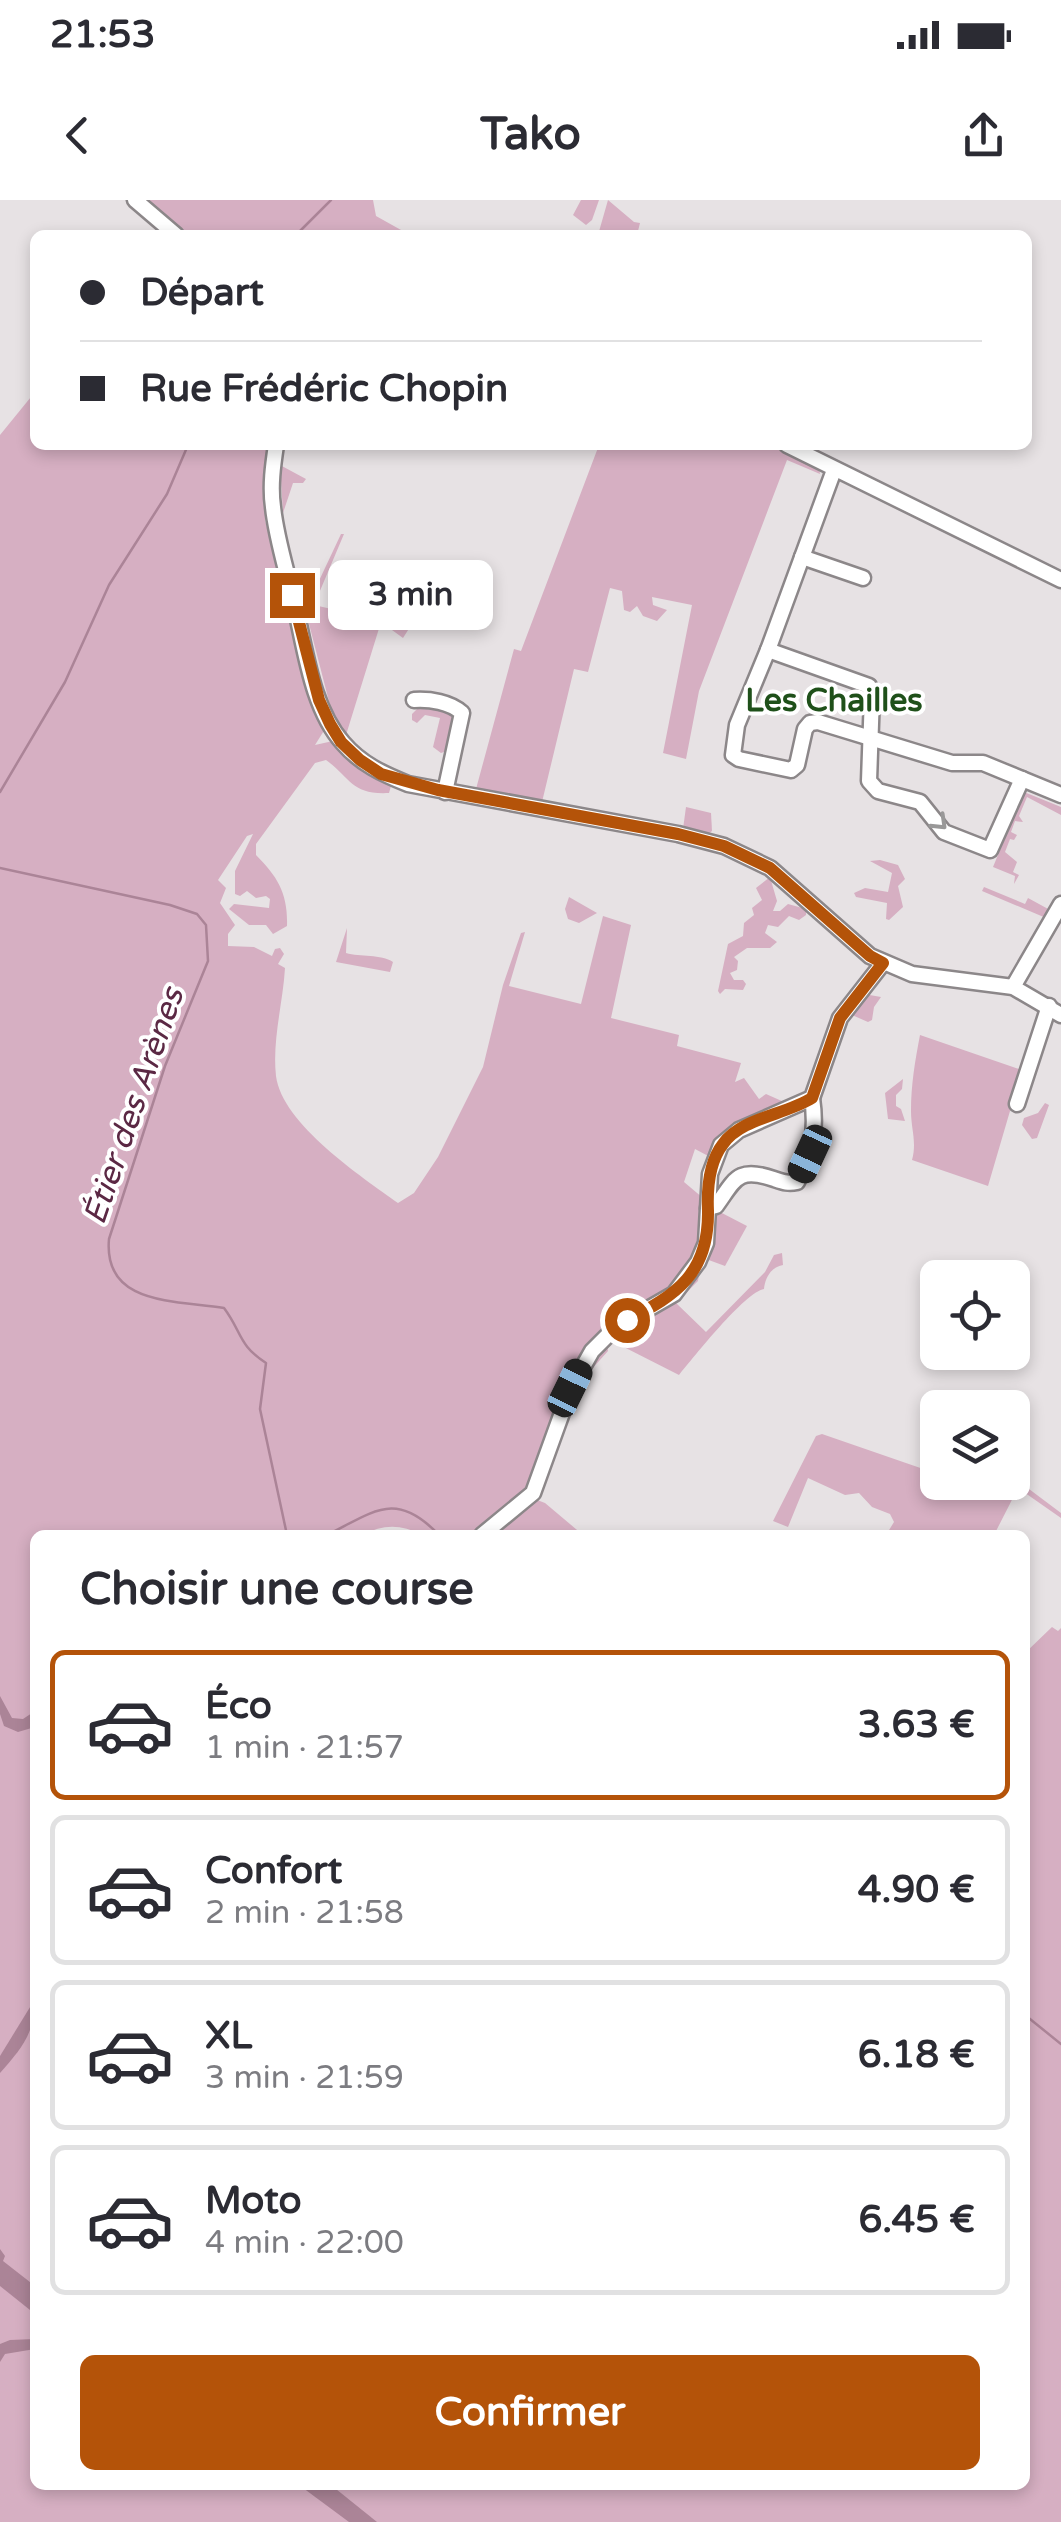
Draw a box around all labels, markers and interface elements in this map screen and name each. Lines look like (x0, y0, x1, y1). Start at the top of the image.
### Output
text: 21:53 (50, 12, 155, 58)
icon: back (50, 108, 105, 163)
text: Tako (480, 108, 581, 162)
icon: share (956, 108, 1011, 163)
text: Départ (140, 270, 264, 316)
text: Rue Frédéric Chopin (140, 366, 508, 412)
callout: 3 min (327, 560, 492, 630)
route end (270, 573, 315, 618)
text: 3 min (368, 576, 453, 614)
district label: Les Chailles (745, 682, 923, 720)
one-way arrow (928, 812, 947, 830)
water label: Étier des Arènes (76, 980, 193, 1229)
car (784, 1120, 836, 1188)
map controls (920, 1260, 1030, 1500)
button: locate (920, 1260, 1030, 1370)
route start (605, 1298, 650, 1343)
car (543, 1354, 597, 1422)
button: layers (920, 1390, 1030, 1500)
text: Choisir une course (80, 1563, 474, 1617)
icon: car (85, 1680, 175, 1770)
text: Éco (205, 1683, 272, 1729)
text: 3.63 € (858, 1702, 975, 1748)
text: 1 min · 21:57 (205, 1729, 404, 1767)
icon: car (85, 1845, 175, 1935)
text: Confort (205, 1848, 342, 1894)
text: 4.90 € (858, 1867, 975, 1913)
text: 2 min · 21:58 (205, 1894, 404, 1932)
icon: car (85, 2010, 175, 2100)
text: XL (205, 2013, 252, 2059)
text: 6.18 € (858, 2032, 975, 2078)
text: 3 min · 21:59 (205, 2059, 404, 2097)
icon: car (85, 2175, 175, 2265)
text: Moto (205, 2178, 301, 2224)
text: 6.45 € (858, 2197, 975, 2243)
text: 4 min · 22:00 (205, 2224, 404, 2262)
button: Confirmer (80, 2355, 980, 2470)

